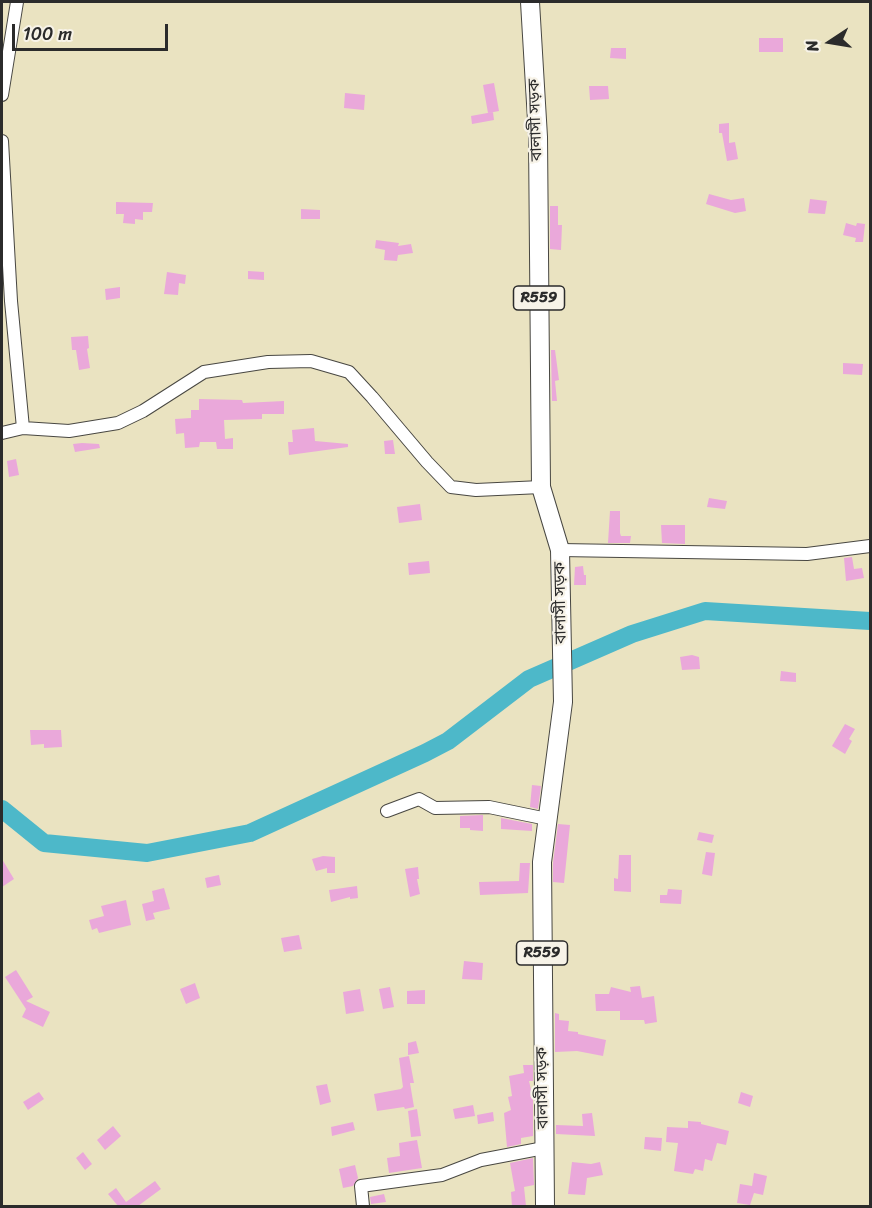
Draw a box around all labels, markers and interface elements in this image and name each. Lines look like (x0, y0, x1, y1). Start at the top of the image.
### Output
scale bar (15, 12, 171, 50)
north arrow (800, 12, 860, 72)
text: 100 m (23, 18, 72, 50)
text: N (797, 37, 827, 54)
street label: বালাসী সড়ক (525, 78, 547, 162)
road number: R559 (514, 286, 564, 310)
street label: বালাসী সড়ক (551, 562, 571, 644)
road number: R559 (516, 941, 568, 965)
street label: বালাসী সড়ক (533, 1047, 553, 1129)

